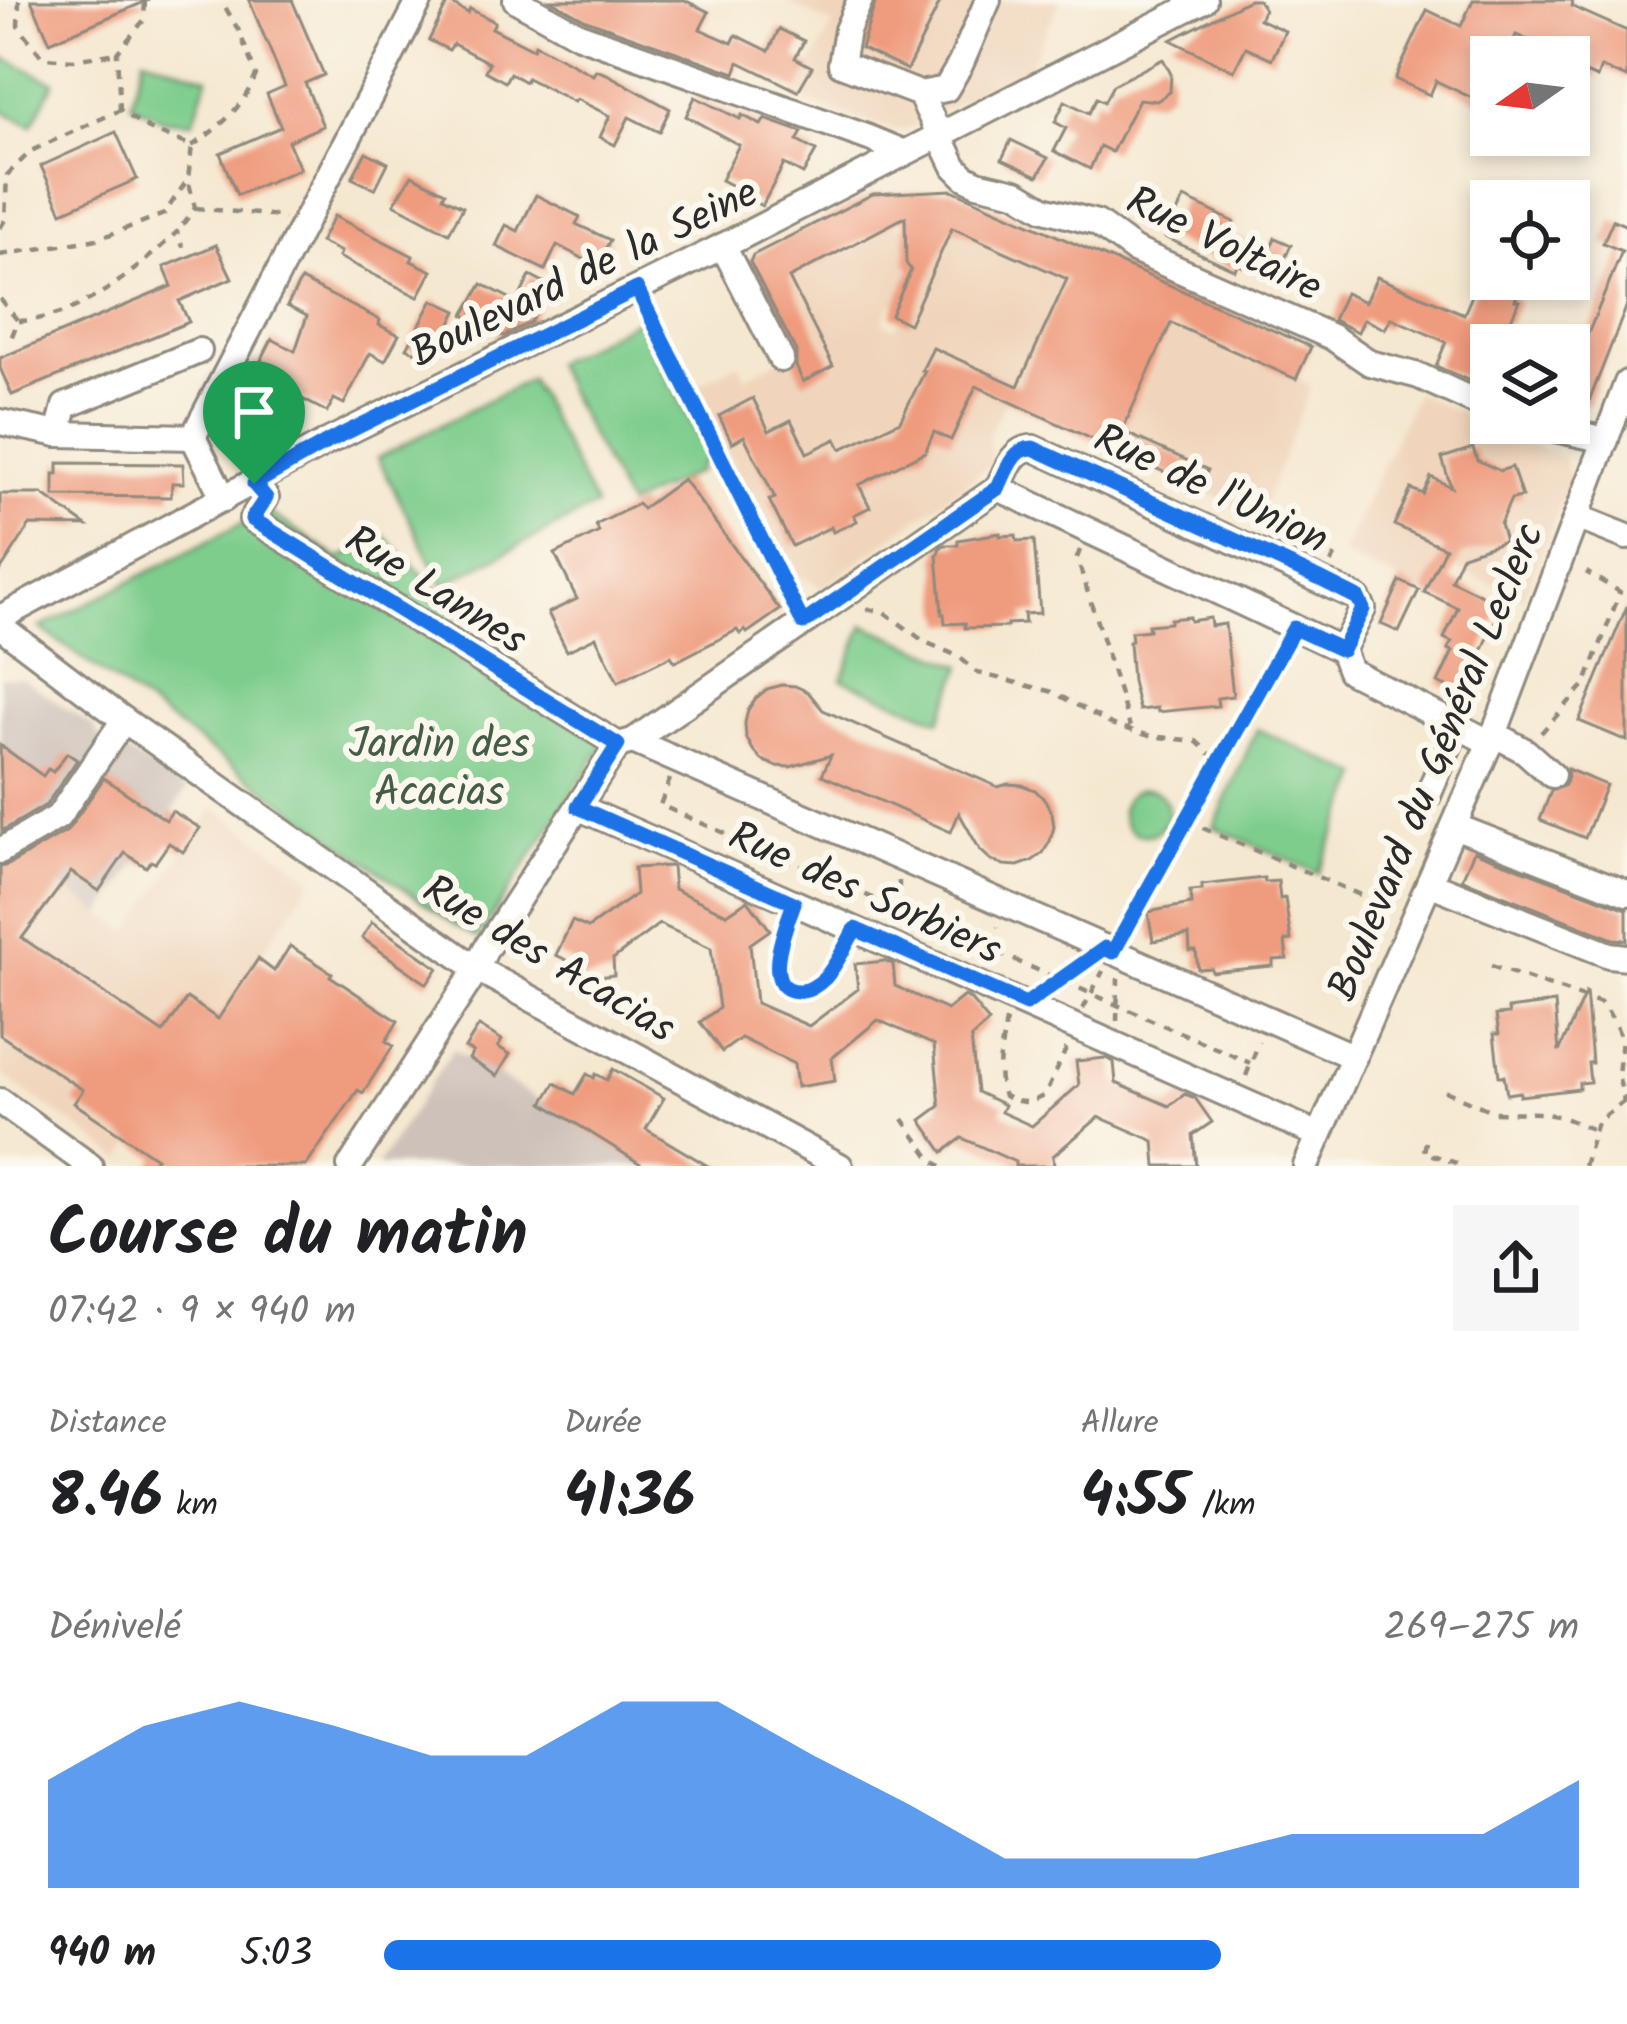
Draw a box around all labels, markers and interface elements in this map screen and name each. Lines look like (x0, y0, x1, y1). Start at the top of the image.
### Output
north arrow (1470, 36, 1590, 156)
map controls (1470, 36, 1590, 444)
street label: Boulevard de la Seine (399, 161, 770, 388)
street label: Rue Voltaire (1114, 169, 1333, 322)
button: locate (1470, 180, 1590, 300)
button: layers (1470, 324, 1590, 444)
pin (203, 361, 305, 484)
icon: arrive (221, 379, 287, 445)
street label: Rue de l'Union (1082, 406, 1339, 574)
street label: Rue Lannes (331, 508, 540, 674)
street label: Boulevard du Général Leclerc (1311, 513, 1564, 1011)
park label: Jardin des Acacias (348, 712, 530, 827)
street label: Rue des Sorbiers (717, 804, 1012, 984)
street label: Rue des Acacias (409, 858, 688, 1062)
text: Course du matin (48, 1184, 528, 1289)
button: share (1453, 1205, 1579, 1331)
text: 07:42 · 9 × 940 m (48, 1282, 356, 1344)
text: Distance (48, 1398, 167, 1451)
text: Durée (564, 1398, 642, 1451)
text: Allure (1081, 1398, 1159, 1451)
text: 8.46 (48, 1451, 163, 1547)
text: 41:36 (564, 1451, 695, 1547)
text: 4:55 (1081, 1451, 1189, 1547)
text: km (163, 1480, 218, 1533)
text: /km (1189, 1480, 1256, 1533)
text: Dénivelé (48, 1598, 181, 1660)
text: 269–275 m (1384, 1598, 1579, 1660)
text: 940 m (48, 1924, 156, 1986)
text: 5:03 (240, 1924, 312, 1986)

